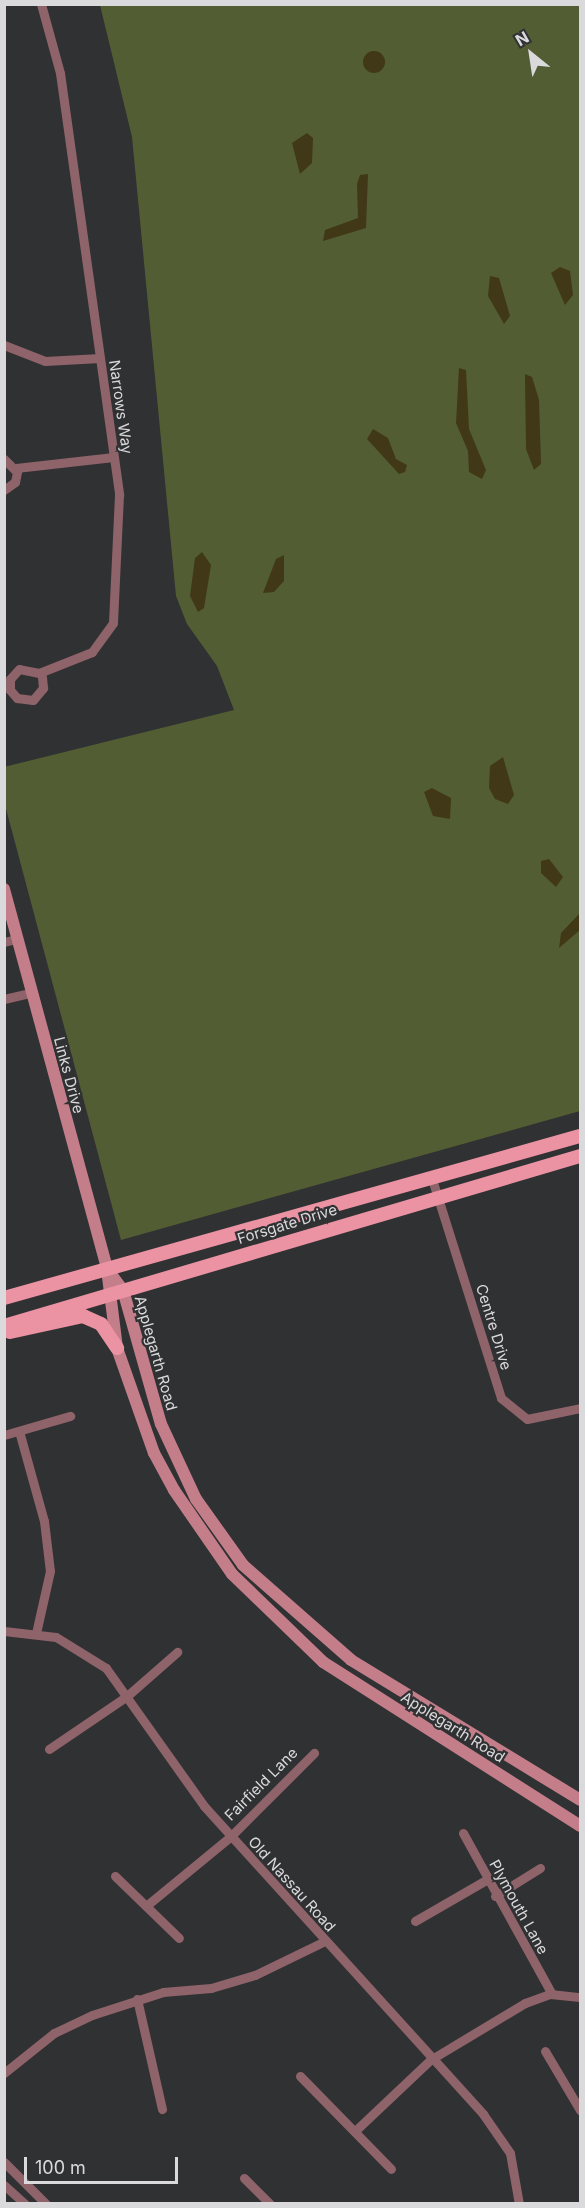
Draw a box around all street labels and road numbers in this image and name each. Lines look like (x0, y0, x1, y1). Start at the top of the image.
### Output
street label: Narrows Way (105, 359, 137, 455)
street label: Links Drive (50, 1035, 88, 1115)
street label: Forsgate Drive (235, 1200, 339, 1248)
street label: Centre Drive (472, 1282, 516, 1372)
street label: Applegarth Road (131, 1293, 181, 1413)
street label: Applegarth Road (398, 1688, 508, 1766)
street label: Fairfield Lane (221, 1744, 301, 1824)
street label: Old Nassau Road (245, 1833, 339, 1935)
street label: Plymouth Lane (486, 1857, 552, 1957)

